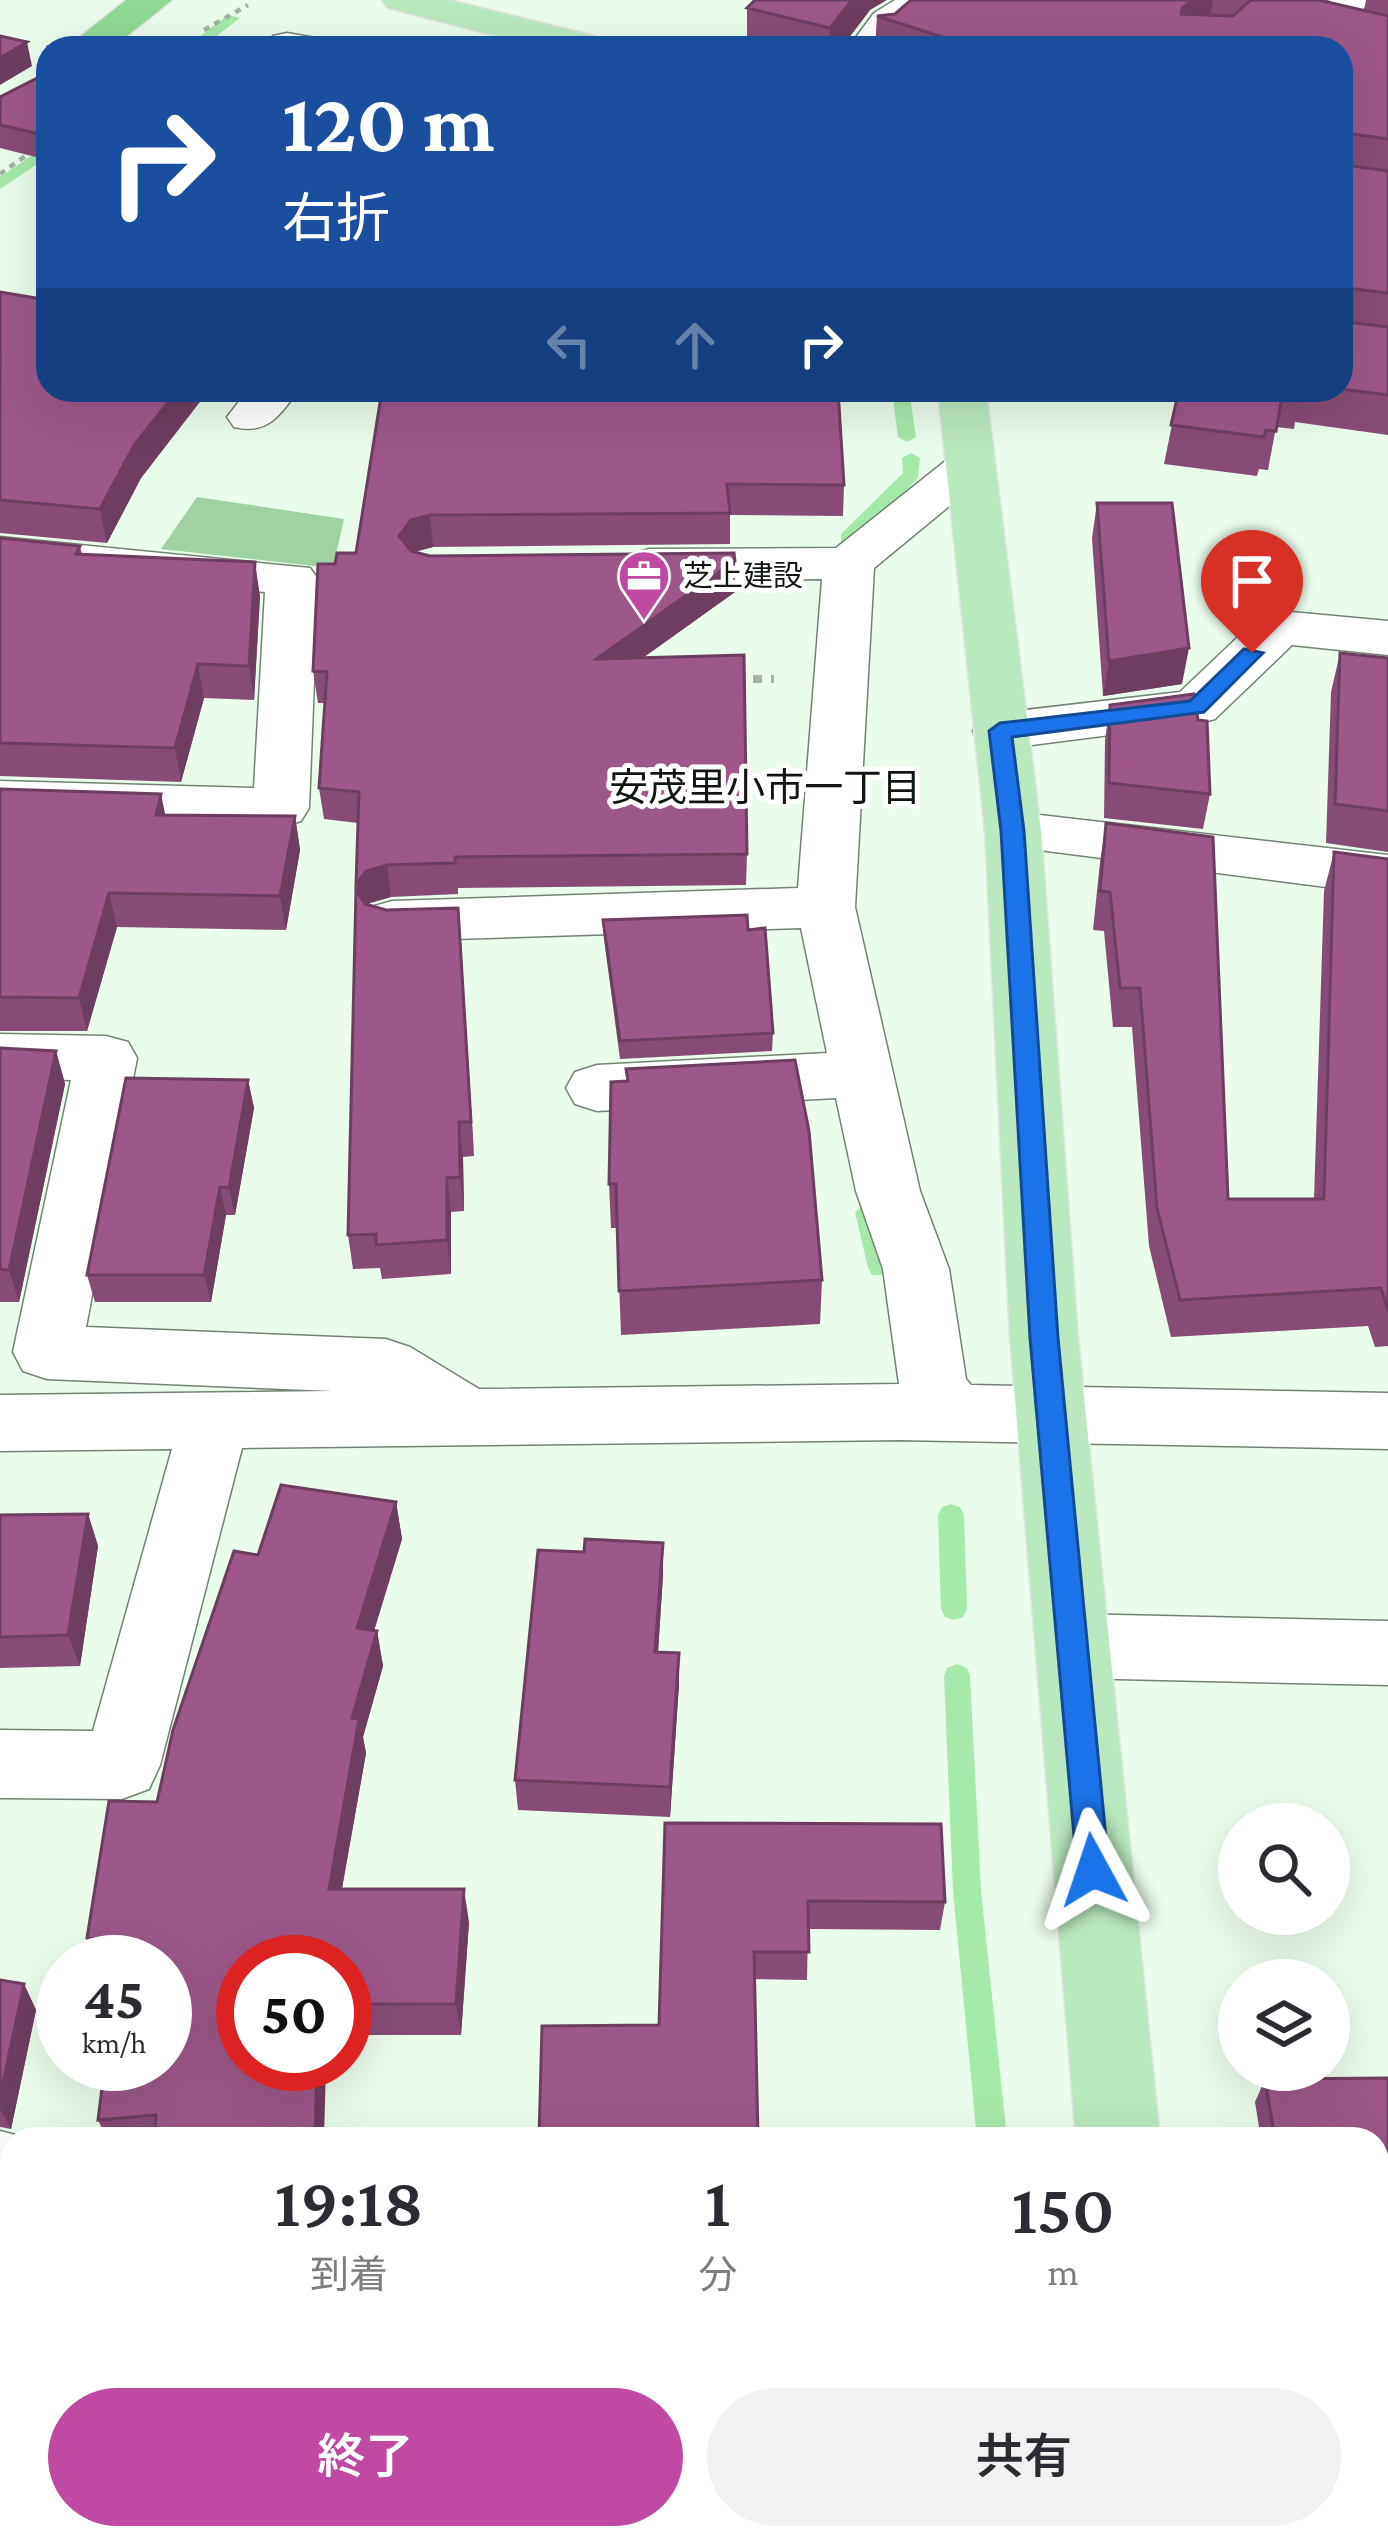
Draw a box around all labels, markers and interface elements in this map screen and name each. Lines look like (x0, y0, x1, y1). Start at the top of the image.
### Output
text: 120 m (282, 76, 495, 169)
icon: right (84, 84, 240, 240)
text: 右折 (282, 189, 390, 249)
icon: left (536, 312, 602, 378)
icon: ahead (662, 312, 728, 378)
icon: right (788, 312, 854, 378)
pin (1201, 530, 1303, 653)
office icon: 芝上建設 (616, 548, 672, 622)
icon: arrive (1219, 548, 1285, 614)
place label: 芝上建設 (683, 559, 803, 592)
district label: 安茂里小市一丁目 (609, 766, 921, 809)
map controls (1218, 1803, 1350, 2091)
button: search (1218, 1803, 1350, 1935)
position arrow (1030, 1807, 1156, 1933)
speed limit sign: 50 (216, 1935, 372, 2091)
button: layers (1218, 1959, 1350, 2091)
text: 45 (83, 1964, 145, 2031)
text: km/h (82, 2026, 146, 2059)
text: 19:18 (274, 2161, 424, 2241)
text: 1 (705, 2161, 731, 2241)
text: 150 (1012, 2168, 1115, 2248)
text: m (1047, 2250, 1079, 2293)
text: 到着 (310, 2253, 388, 2296)
text: 分 (698, 2253, 737, 2296)
button: 終了 (48, 2388, 683, 2526)
button: 共有 (707, 2388, 1341, 2526)

